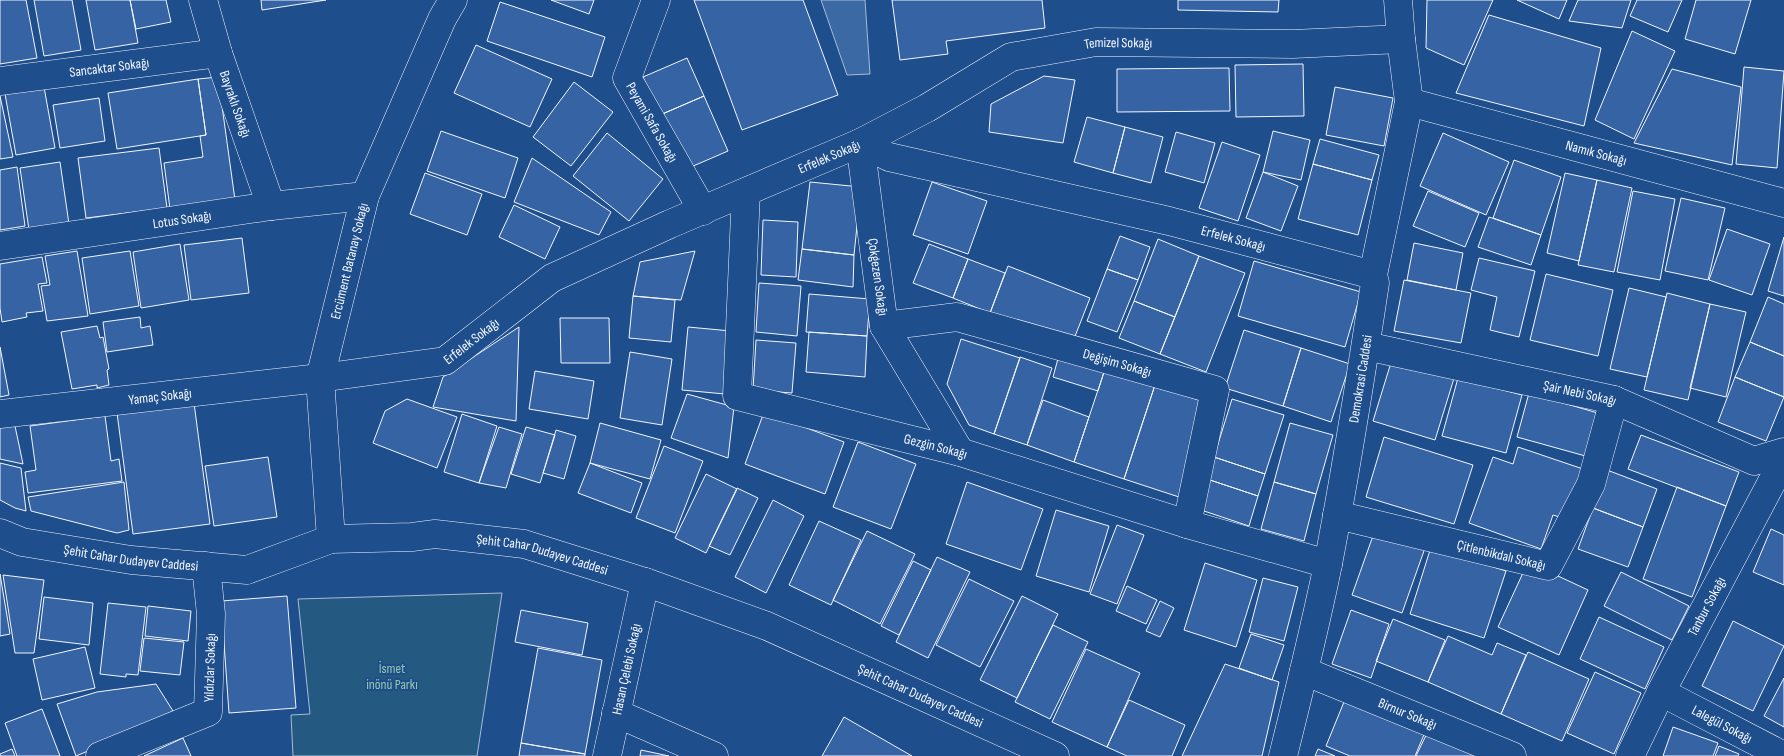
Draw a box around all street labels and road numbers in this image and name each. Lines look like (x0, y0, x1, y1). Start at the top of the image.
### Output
street label: Temizel Sokağı (1083, 33, 1152, 52)
street label: Sancaktar Sokağı (68, 53, 150, 81)
street label: Bayraklı Sokağı (216, 68, 255, 140)
street label: Peyami Safa Sokağı (623, 79, 682, 165)
street label: Erfelek Sokağı (795, 136, 862, 177)
street label: Namık Sokağı (1564, 136, 1629, 169)
street label: Ercüment Batanay Sokağı (326, 201, 372, 321)
street label: Lotus Sokağı (152, 206, 212, 232)
street label: Erfelek Sokağı (1199, 221, 1268, 255)
street label: Çokgezen Sokağı (864, 237, 892, 317)
street label: Erfelek Sokağı (440, 314, 502, 368)
street label: Demokrasi Caddesi (1345, 334, 1375, 424)
street label: Değişim Sokağı (1081, 345, 1153, 380)
street label: Şair Nebi Sokağı (1542, 376, 1620, 409)
street label: Yamaç Sokağı (127, 384, 193, 408)
street label: Gezgin Sokağı (902, 430, 970, 462)
street label: Şehit Cahar Dudayev Caddesi (476, 530, 610, 578)
street label: Çitlenbikdalı Sokağı (1455, 536, 1547, 574)
street label: Şehit Cahar Dudayev Caddesi (62, 541, 199, 574)
street label: Tanbur Sokağı (1684, 574, 1729, 639)
street label: Hasan Çelebi Sokağı (608, 622, 644, 716)
street label: Yıldızlar Sokağı (200, 633, 219, 702)
street label: Şehit Cahar Dudayev Caddesi (855, 660, 986, 731)
street label: Birnur Sokağı (1376, 694, 1439, 733)
street label: Lalegül Sokağı (1689, 701, 1755, 747)

